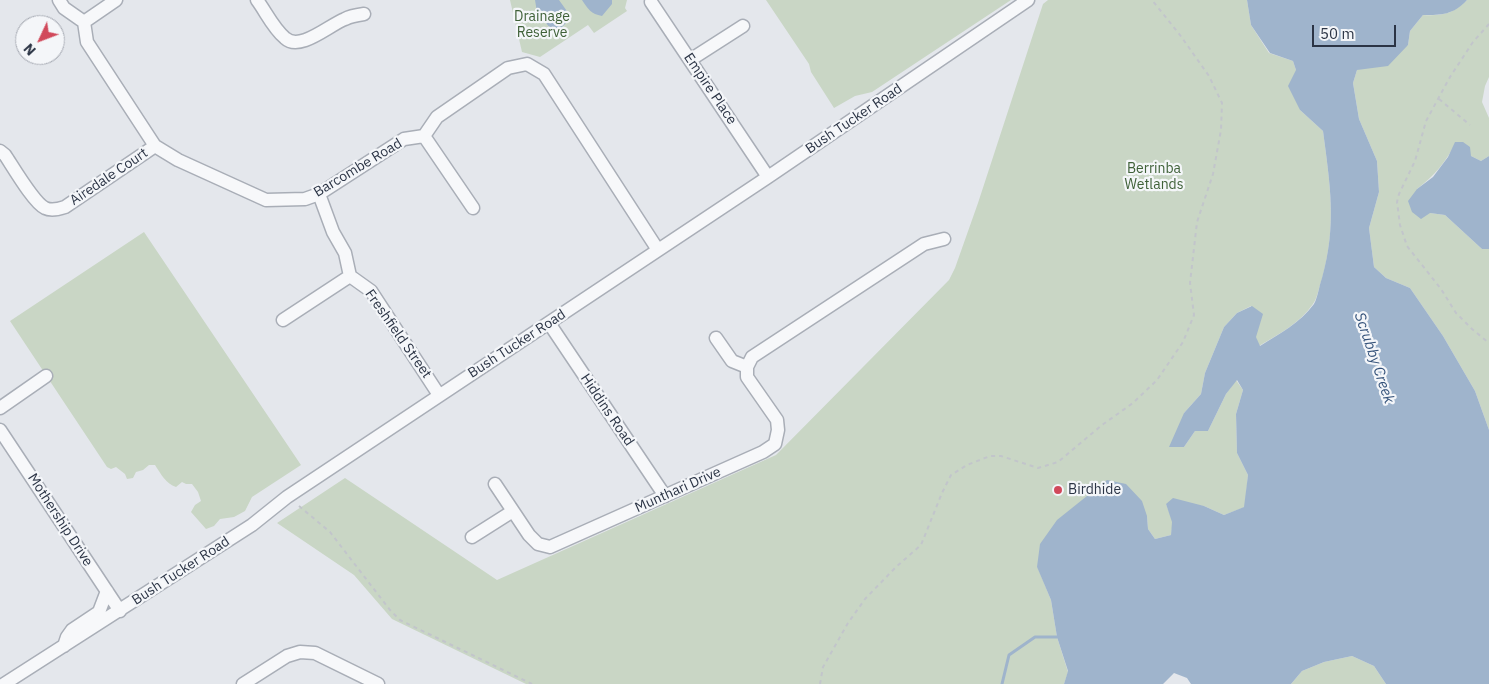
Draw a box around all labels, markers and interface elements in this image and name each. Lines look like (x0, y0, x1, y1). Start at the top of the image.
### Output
park label: Drainage Reserve (514, 9, 570, 41)
north arrow (15, 15, 65, 65)
scale bar (1314, 15, 1398, 47)
text: 50 m (1320, 24, 1355, 43)
text: N (20, 40, 40, 59)
street label: Empire Place (680, 50, 740, 128)
street label: Bush Tucker Road (802, 80, 906, 158)
street label: Barcombe Road (311, 135, 405, 201)
street label: Airedale Court (67, 145, 151, 209)
park label: Berrinba Wetlands (1124, 161, 1184, 193)
street label: Freshfield Street (361, 286, 435, 382)
street label: Bush Tucker Road (465, 306, 569, 382)
water label: Scrubby Creek (1350, 310, 1398, 406)
street label: Hiddins Road (577, 371, 637, 449)
street label: Munthari Drive (633, 464, 723, 516)
street label: Mothership Drive (24, 471, 96, 569)
place label: Birdhide (1068, 482, 1121, 498)
marker: Birdhide (1052, 484, 1064, 496)
street label: Bush Tucker Road (129, 533, 233, 609)

